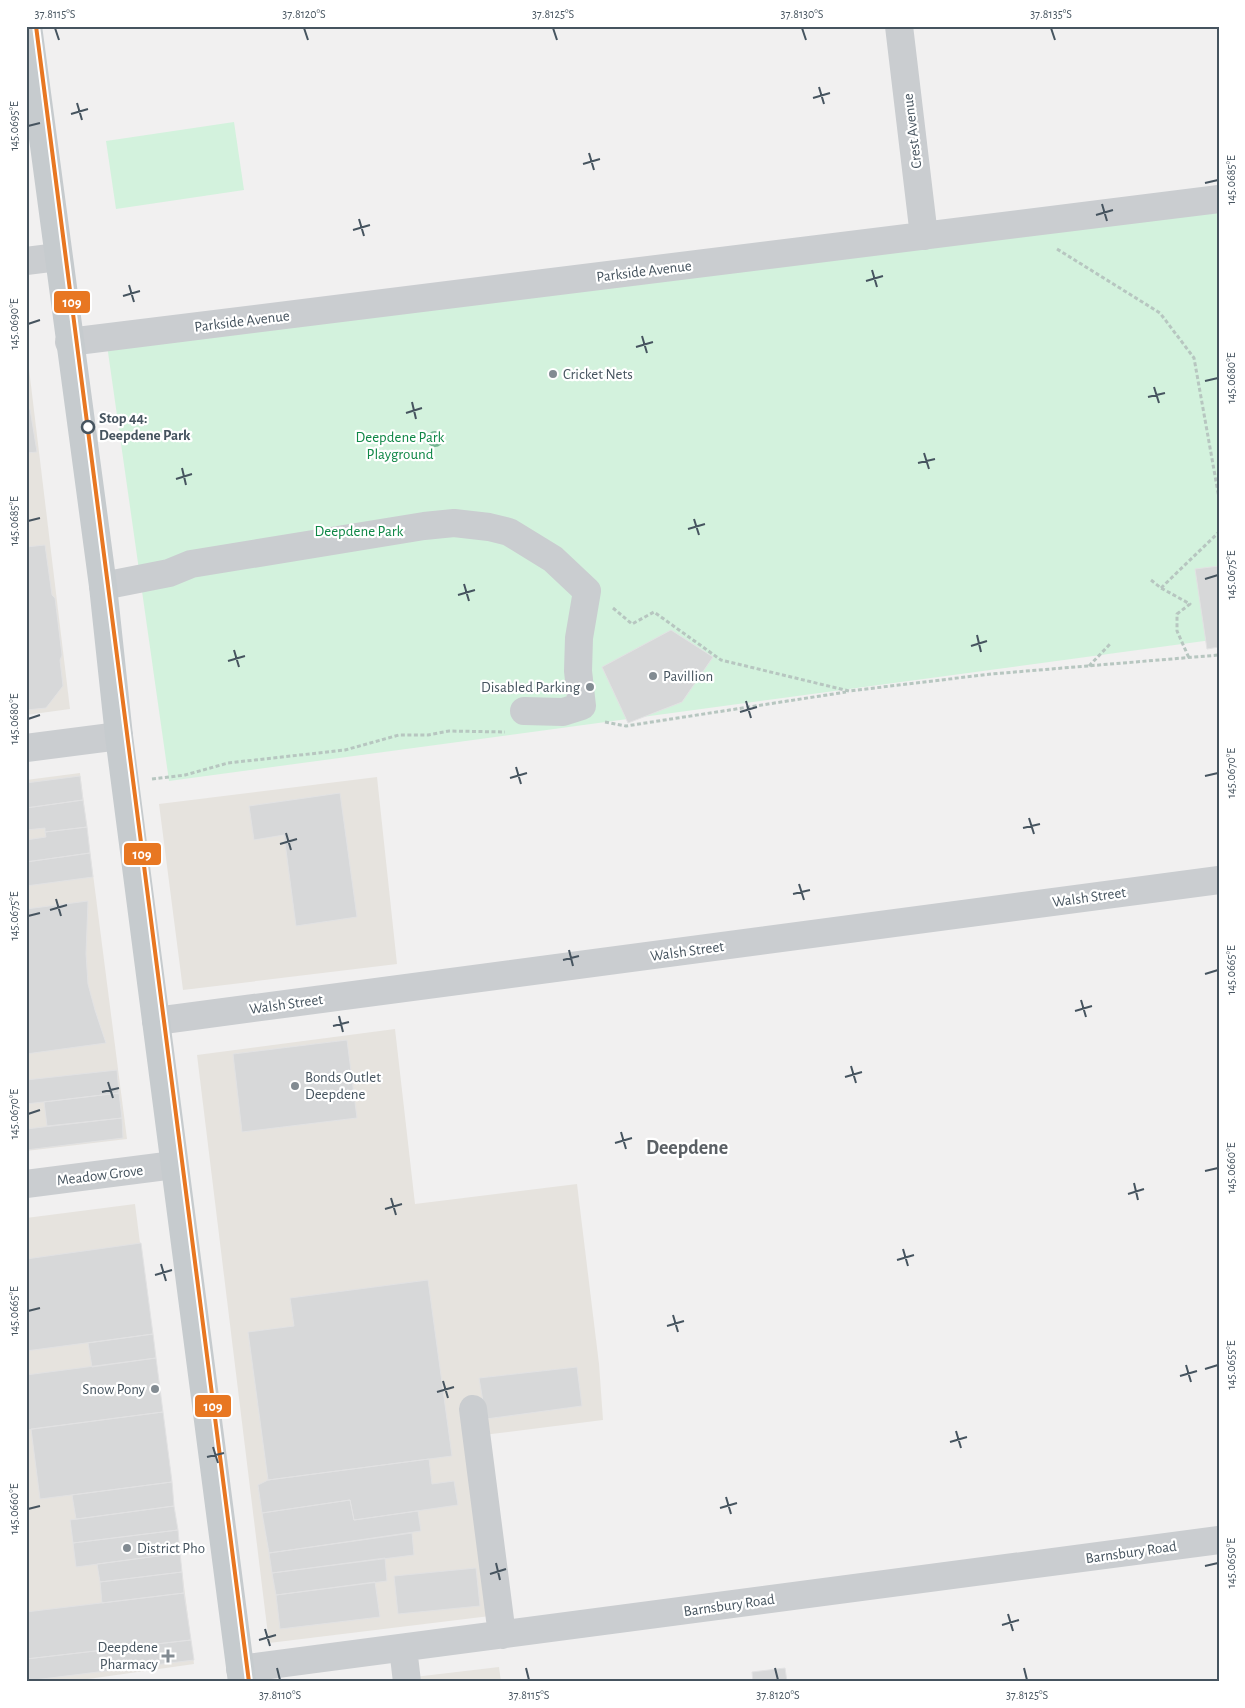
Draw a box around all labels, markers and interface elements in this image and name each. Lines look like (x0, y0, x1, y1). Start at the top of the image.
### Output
text: 37.8115°S (35, 8, 76, 20)
text: 37.8120°S (282, 8, 326, 20)
text: 37.8125°S (532, 8, 574, 20)
text: 37.8130°S (781, 8, 824, 20)
text: 37.8135°S (1030, 8, 1072, 20)
street label: Crest Avenue (900, 92, 925, 169)
text: 145.0695°E (8, 101, 20, 151)
text: 145.0685°E (1225, 155, 1237, 205)
street label: Parkside Avenue (596, 258, 693, 285)
line badge: 109 (53, 290, 91, 314)
text: 109 (62, 296, 82, 310)
text: 145.0690°E (8, 298, 20, 349)
street label: Parkside Avenue (194, 308, 291, 335)
text: 145.0680°E (1225, 352, 1237, 403)
place label: Cricket Nets (563, 367, 633, 382)
marker: Cricket Nets (547, 368, 559, 380)
place label: Stop 44: Deepdene Park (99, 411, 191, 443)
marker: Stop 44: Deepdene Park (81, 420, 95, 434)
park label: Deepdene Park Playground (356, 430, 445, 462)
text: 145.0685°E (8, 496, 20, 546)
park label: Deepdene Park (315, 524, 404, 539)
text: 145.0675°E (1225, 550, 1237, 599)
place label: Pavillion (663, 669, 713, 684)
marker: Pavillion (647, 670, 659, 682)
place label: Disabled Parking (481, 680, 581, 695)
marker: Disabled Parking (584, 681, 596, 693)
text: 145.0680°E (8, 693, 20, 744)
text: 145.0670°E (1225, 748, 1237, 798)
line badge: 109 (123, 842, 162, 866)
text: 109 (132, 848, 152, 862)
street label: Walsh Street (1051, 885, 1127, 910)
text: 145.0675°E (8, 891, 20, 940)
street label: Walsh Street (649, 939, 725, 964)
text: 145.0665°E (1225, 945, 1237, 995)
street label: Walsh Street (248, 992, 324, 1017)
place label: Bonds Outlet Deepdene (305, 1070, 381, 1102)
marker: Bonds Outlet Deepdene (289, 1080, 301, 1092)
text: 145.0670°E (8, 1089, 20, 1139)
district label: Deepdene (646, 1138, 728, 1158)
text: 145.0660°E (1225, 1142, 1237, 1193)
street label: Meadow Grove (56, 1163, 144, 1188)
text: 145.0665°E (8, 1286, 20, 1336)
text: 145.0655°E (1225, 1340, 1237, 1389)
place label: Snow Pony (82, 1382, 146, 1397)
marker: Snow Pony (149, 1383, 161, 1395)
line badge: 109 (194, 1394, 232, 1418)
text: 109 (203, 1400, 223, 1414)
text: 145.0660°E (8, 1483, 20, 1534)
text: 145.0650°E (1225, 1538, 1237, 1588)
street label: Barnsbury Road (1085, 1539, 1178, 1566)
place label: District Pho (137, 1541, 205, 1556)
marker: District Pho (121, 1542, 133, 1554)
street label: Barnsbury Road (683, 1592, 776, 1619)
place label: Deepdene Pharmacy (98, 1640, 159, 1672)
marker: Deepdene Pharmacy (162, 1650, 174, 1662)
text: 37.8110°S (259, 1689, 301, 1701)
text: 37.8115°S (509, 1689, 550, 1701)
text: 37.8120°S (756, 1689, 800, 1701)
text: 37.8125°S (1006, 1689, 1048, 1701)

